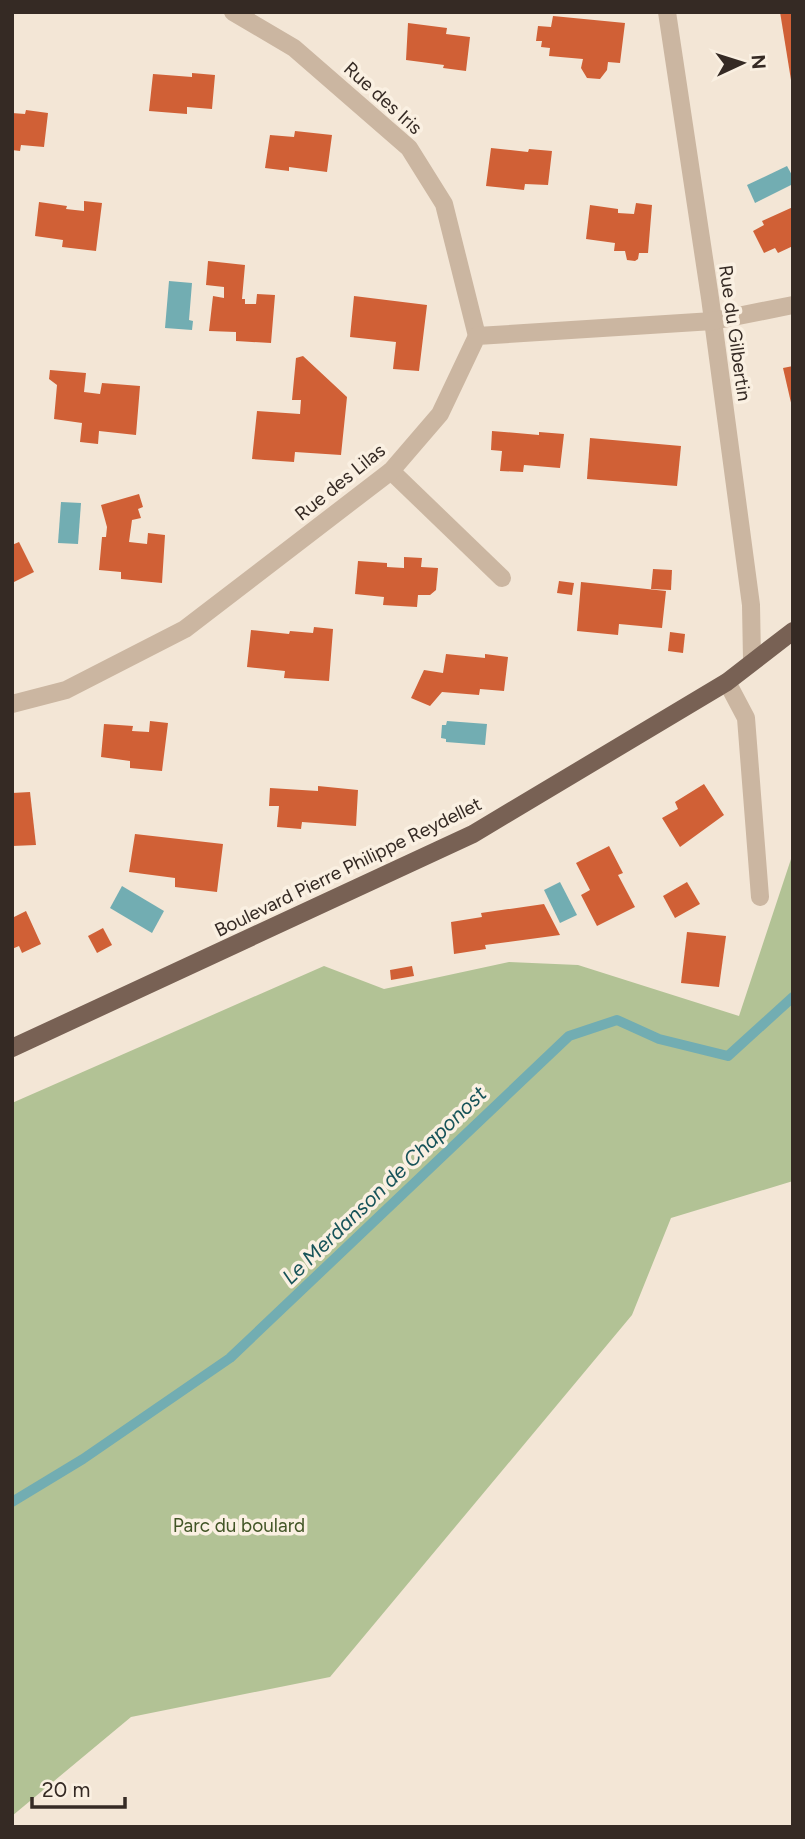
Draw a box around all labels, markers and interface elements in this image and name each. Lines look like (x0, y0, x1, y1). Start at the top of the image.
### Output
north arrow (707, 28, 777, 98)
text: N (746, 54, 770, 70)
street label: Rue des Iris (339, 57, 427, 139)
street label: Rue du Gilbertin (714, 263, 756, 403)
street label: Rue des Lilas (290, 438, 390, 525)
street label: Boulevard Pierre Philippe Reydellet (211, 792, 485, 942)
water label: Le Merdanson de Chaponost (277, 1080, 492, 1289)
park label: Parc du boulard (173, 1514, 305, 1537)
scale bar (32, 1766, 124, 1810)
text: 20 m (42, 1777, 90, 1802)

